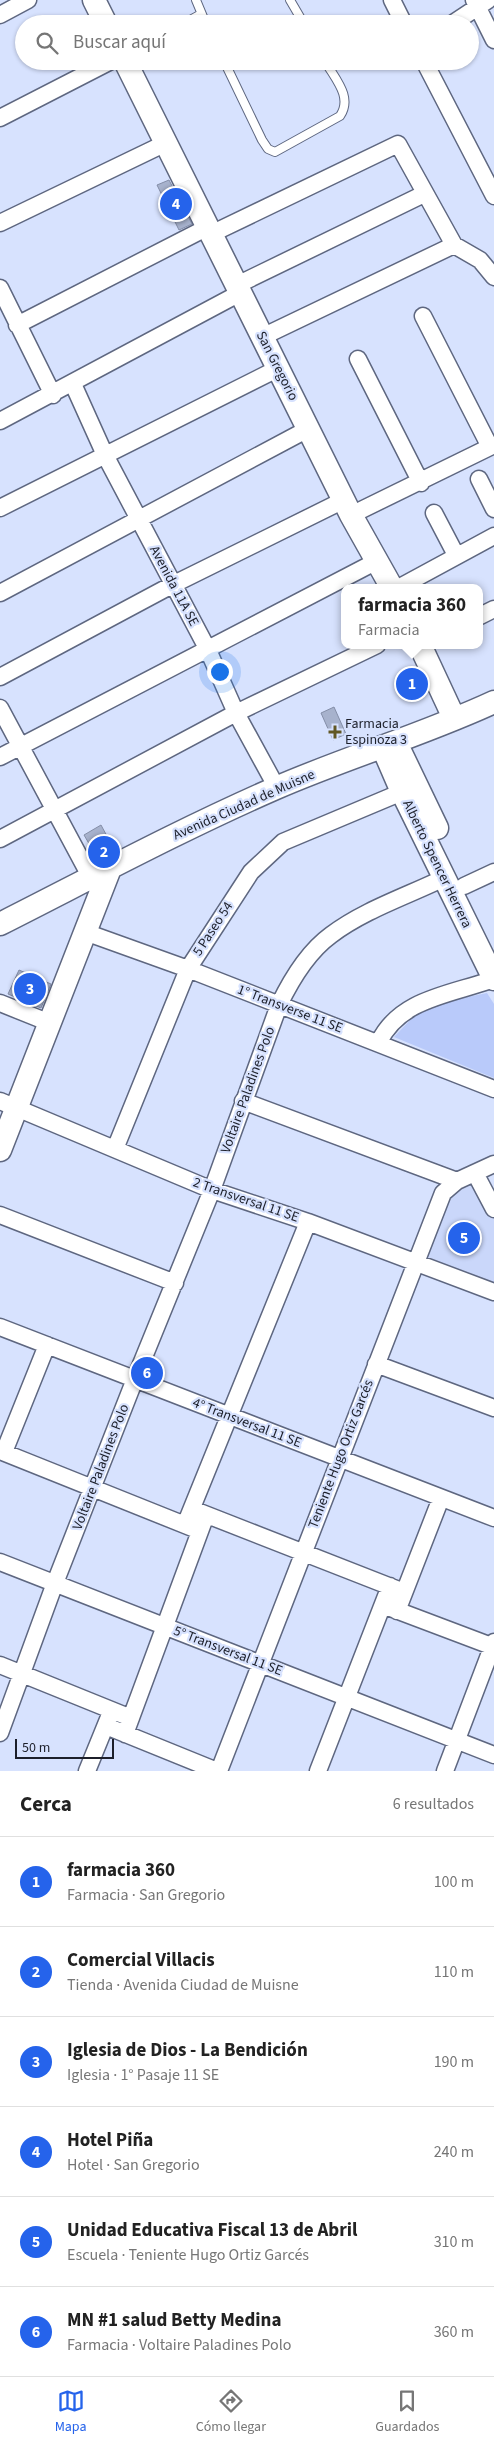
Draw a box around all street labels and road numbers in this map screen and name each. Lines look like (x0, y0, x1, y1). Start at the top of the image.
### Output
street label: San Gregorio (251, 328, 303, 404)
street label: Avenida 11A SE (144, 542, 204, 630)
street label: Avenida Ciudad de Muisne (170, 765, 318, 845)
street label: Alberto Spencer Herrera (397, 797, 477, 931)
street label: 5 Paseo 54 (188, 898, 238, 960)
street label: 1° Transverse 11 SE (234, 980, 346, 1038)
street label: Voltaire Paladines Polo (216, 1024, 280, 1156)
street label: 2 Transversal 11 SE (190, 1173, 302, 1227)
street label: Teniente Hugo Ortiz Garcés (303, 1377, 379, 1531)
street label: 4° Transversal 11 SE (190, 1393, 304, 1453)
street label: Voltaire Paladines Polo (68, 1401, 134, 1533)
street label: 5° Transversal 11 SE (171, 1621, 285, 1681)

